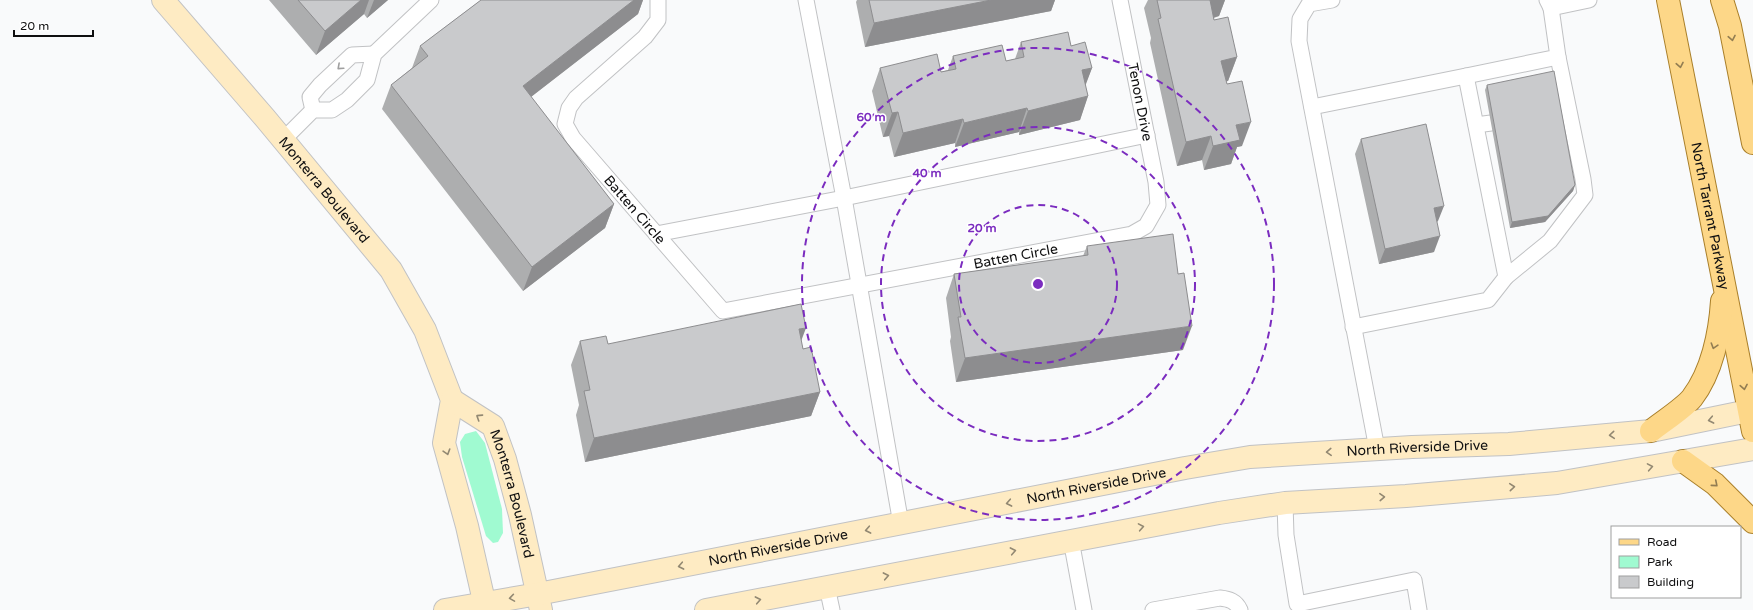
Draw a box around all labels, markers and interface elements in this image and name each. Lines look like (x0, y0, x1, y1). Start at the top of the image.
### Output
scale bar (14, 12, 93, 38)
text: 20 m (20, 19, 49, 33)
one-way arrow (1728, 34, 1736, 41)
street label: Tenon Drive (1124, 61, 1156, 143)
one-way arrow (337, 62, 344, 69)
one-way arrow (1676, 62, 1684, 69)
text: 60 m (856, 110, 886, 124)
street label: Monterra Boulevard (275, 133, 373, 246)
street label: North Tarrant Parkway (1688, 141, 1734, 292)
text: 40 m (912, 166, 942, 180)
street label: Batten Circle (601, 172, 669, 247)
text: 20 m (967, 221, 997, 235)
street label: Batten Circle (972, 240, 1059, 272)
centre of rings (1031, 277, 1045, 291)
one-way arrow (1710, 342, 1719, 349)
one-way arrow (1740, 384, 1748, 390)
one-way arrow (476, 414, 483, 422)
one-way arrow (1708, 415, 1714, 423)
street label: Monterra Boulevard (486, 427, 538, 560)
one-way arrow (1609, 430, 1615, 439)
street label: North Riverside Drive (1346, 436, 1488, 460)
one-way arrow (442, 448, 451, 455)
one-way arrow (1326, 448, 1332, 457)
street label: North Riverside Drive (1025, 463, 1167, 507)
one-way arrow (1647, 463, 1653, 472)
one-way arrow (1710, 479, 1717, 486)
one-way arrow (1509, 482, 1515, 491)
one-way arrow (1379, 492, 1385, 501)
one-way arrow (1006, 498, 1012, 506)
one-way arrow (1138, 523, 1144, 532)
street label: North Riverside Drive (707, 525, 849, 569)
one-way arrow (865, 525, 871, 534)
legend (1611, 526, 1741, 598)
text: Road (1647, 535, 1677, 549)
one-way arrow (1010, 548, 1016, 556)
text: Park (1647, 555, 1673, 569)
one-way arrow (678, 562, 684, 570)
one-way arrow (883, 572, 889, 580)
text: Building (1647, 575, 1694, 589)
one-way arrow (509, 593, 515, 602)
one-way arrow (755, 596, 761, 605)

